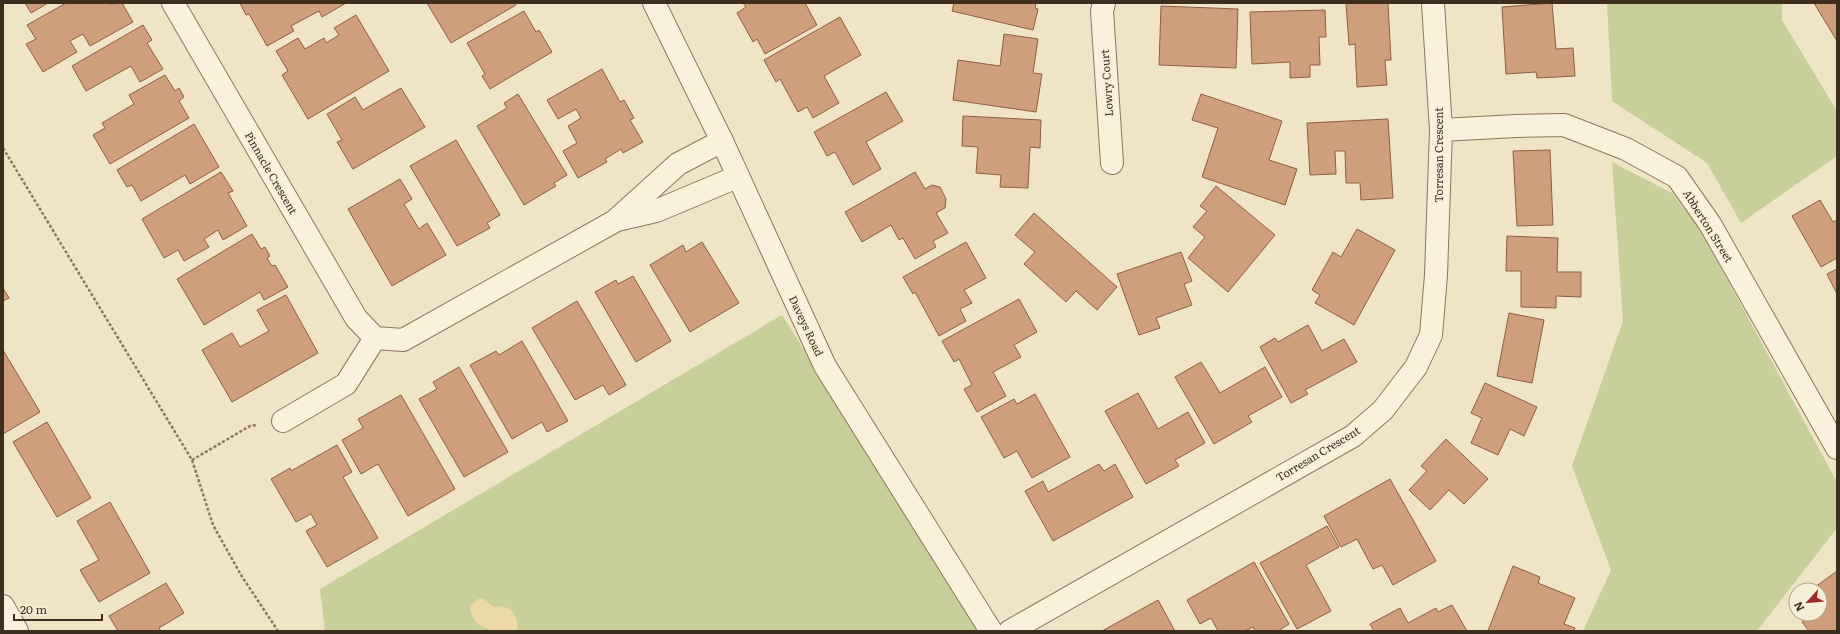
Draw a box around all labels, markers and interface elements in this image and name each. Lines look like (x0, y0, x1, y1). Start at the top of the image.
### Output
street label: Lowry Court (1096, 48, 1116, 117)
street label: Torresan Crescent (1430, 107, 1446, 203)
street label: Pinnacle Crescent (242, 128, 302, 217)
street label: Abberton Street (1680, 186, 1738, 266)
street label: Daveys Road (786, 292, 828, 359)
street label: Torresan Crescent (1272, 421, 1363, 485)
north arrow (1788, 582, 1828, 622)
scale bar (14, 596, 102, 622)
text: N (1789, 599, 1807, 615)
text: 20 m (20, 600, 47, 618)

